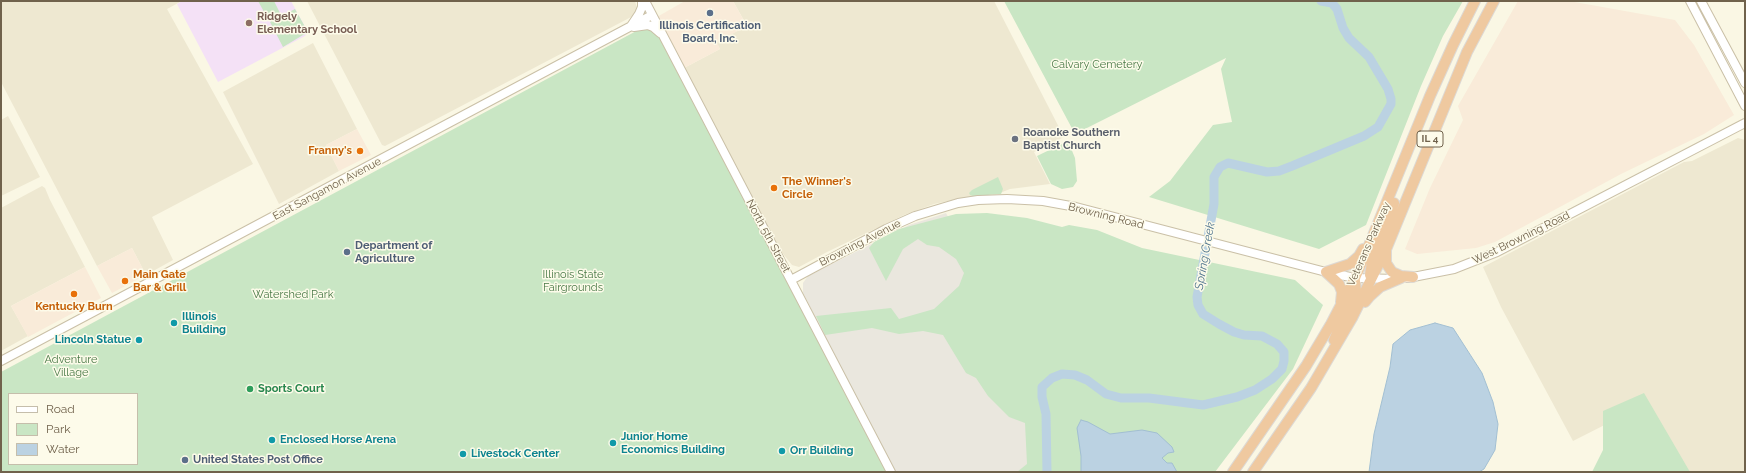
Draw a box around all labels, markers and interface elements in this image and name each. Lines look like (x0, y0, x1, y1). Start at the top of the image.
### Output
marker: Illinois Certification Board, Inc. (705, 8, 715, 18)
place label: Ridgely Elementary School (257, 10, 357, 36)
marker: Ridgely Elementary School (244, 18, 254, 28)
place label: Illinois Certification Board, Inc. (659, 19, 761, 45)
park label: Calvary Cemetery (1051, 58, 1143, 72)
place label: Roanoke Southern Baptist Church (1023, 126, 1120, 152)
road number: IL 4 (1417, 131, 1443, 147)
marker: Roanoke Southern Baptist Church (1010, 134, 1020, 144)
place label: Franny's (308, 144, 352, 158)
marker: Franny's (355, 146, 365, 156)
street label: East Sangamon Avenue (271, 155, 383, 223)
place label: The Winner's Circle (782, 175, 851, 201)
marker: The Winner's Circle (769, 183, 779, 193)
street label: North 5th Street (743, 197, 793, 275)
street label: Browning Road (1067, 200, 1145, 232)
street label: Veterans Parkway (1345, 200, 1393, 288)
street label: West Browning Road (1470, 209, 1572, 267)
street label: Browning Avenue (817, 217, 903, 269)
water label: Spring Creek (1192, 221, 1218, 291)
place label: Department of Agriculture (355, 239, 432, 265)
marker: Department of Agriculture (342, 247, 352, 257)
place label: Main Gate Bar & Grill (133, 268, 186, 294)
park label: Illinois State Fairgrounds (543, 268, 603, 294)
marker: Main Gate Bar & Grill (120, 276, 130, 286)
park label: Watershed Park (252, 288, 334, 302)
marker: Kentucky Burn (69, 289, 79, 299)
place label: Kentucky Burn (35, 300, 113, 314)
place label: Illinois Building (182, 310, 226, 336)
marker: Illinois Building (169, 318, 179, 328)
place label: Lincoln Statue (55, 333, 131, 347)
marker: Lincoln Statue (134, 335, 144, 345)
park label: Adventure Village (45, 353, 97, 379)
place label: Sports Court (258, 382, 324, 396)
marker: Sports Court (245, 384, 255, 394)
legend (8, 393, 138, 465)
text: Road (46, 402, 75, 416)
text: Park (46, 422, 71, 436)
place label: Junior Home Economics Building (621, 430, 725, 456)
place label: Enclosed Horse Arena (280, 433, 396, 447)
marker: Enclosed Horse Arena (267, 435, 277, 445)
marker: Junior Home Economics Building (608, 438, 618, 448)
text: Water (46, 442, 80, 456)
place label: Orr Building (790, 444, 853, 458)
marker: Orr Building (777, 446, 787, 456)
place label: Livestock Center (471, 447, 560, 461)
marker: Livestock Center (458, 449, 468, 459)
place label: United States Post Office (193, 453, 323, 467)
marker: United States Post Office (180, 455, 190, 465)

